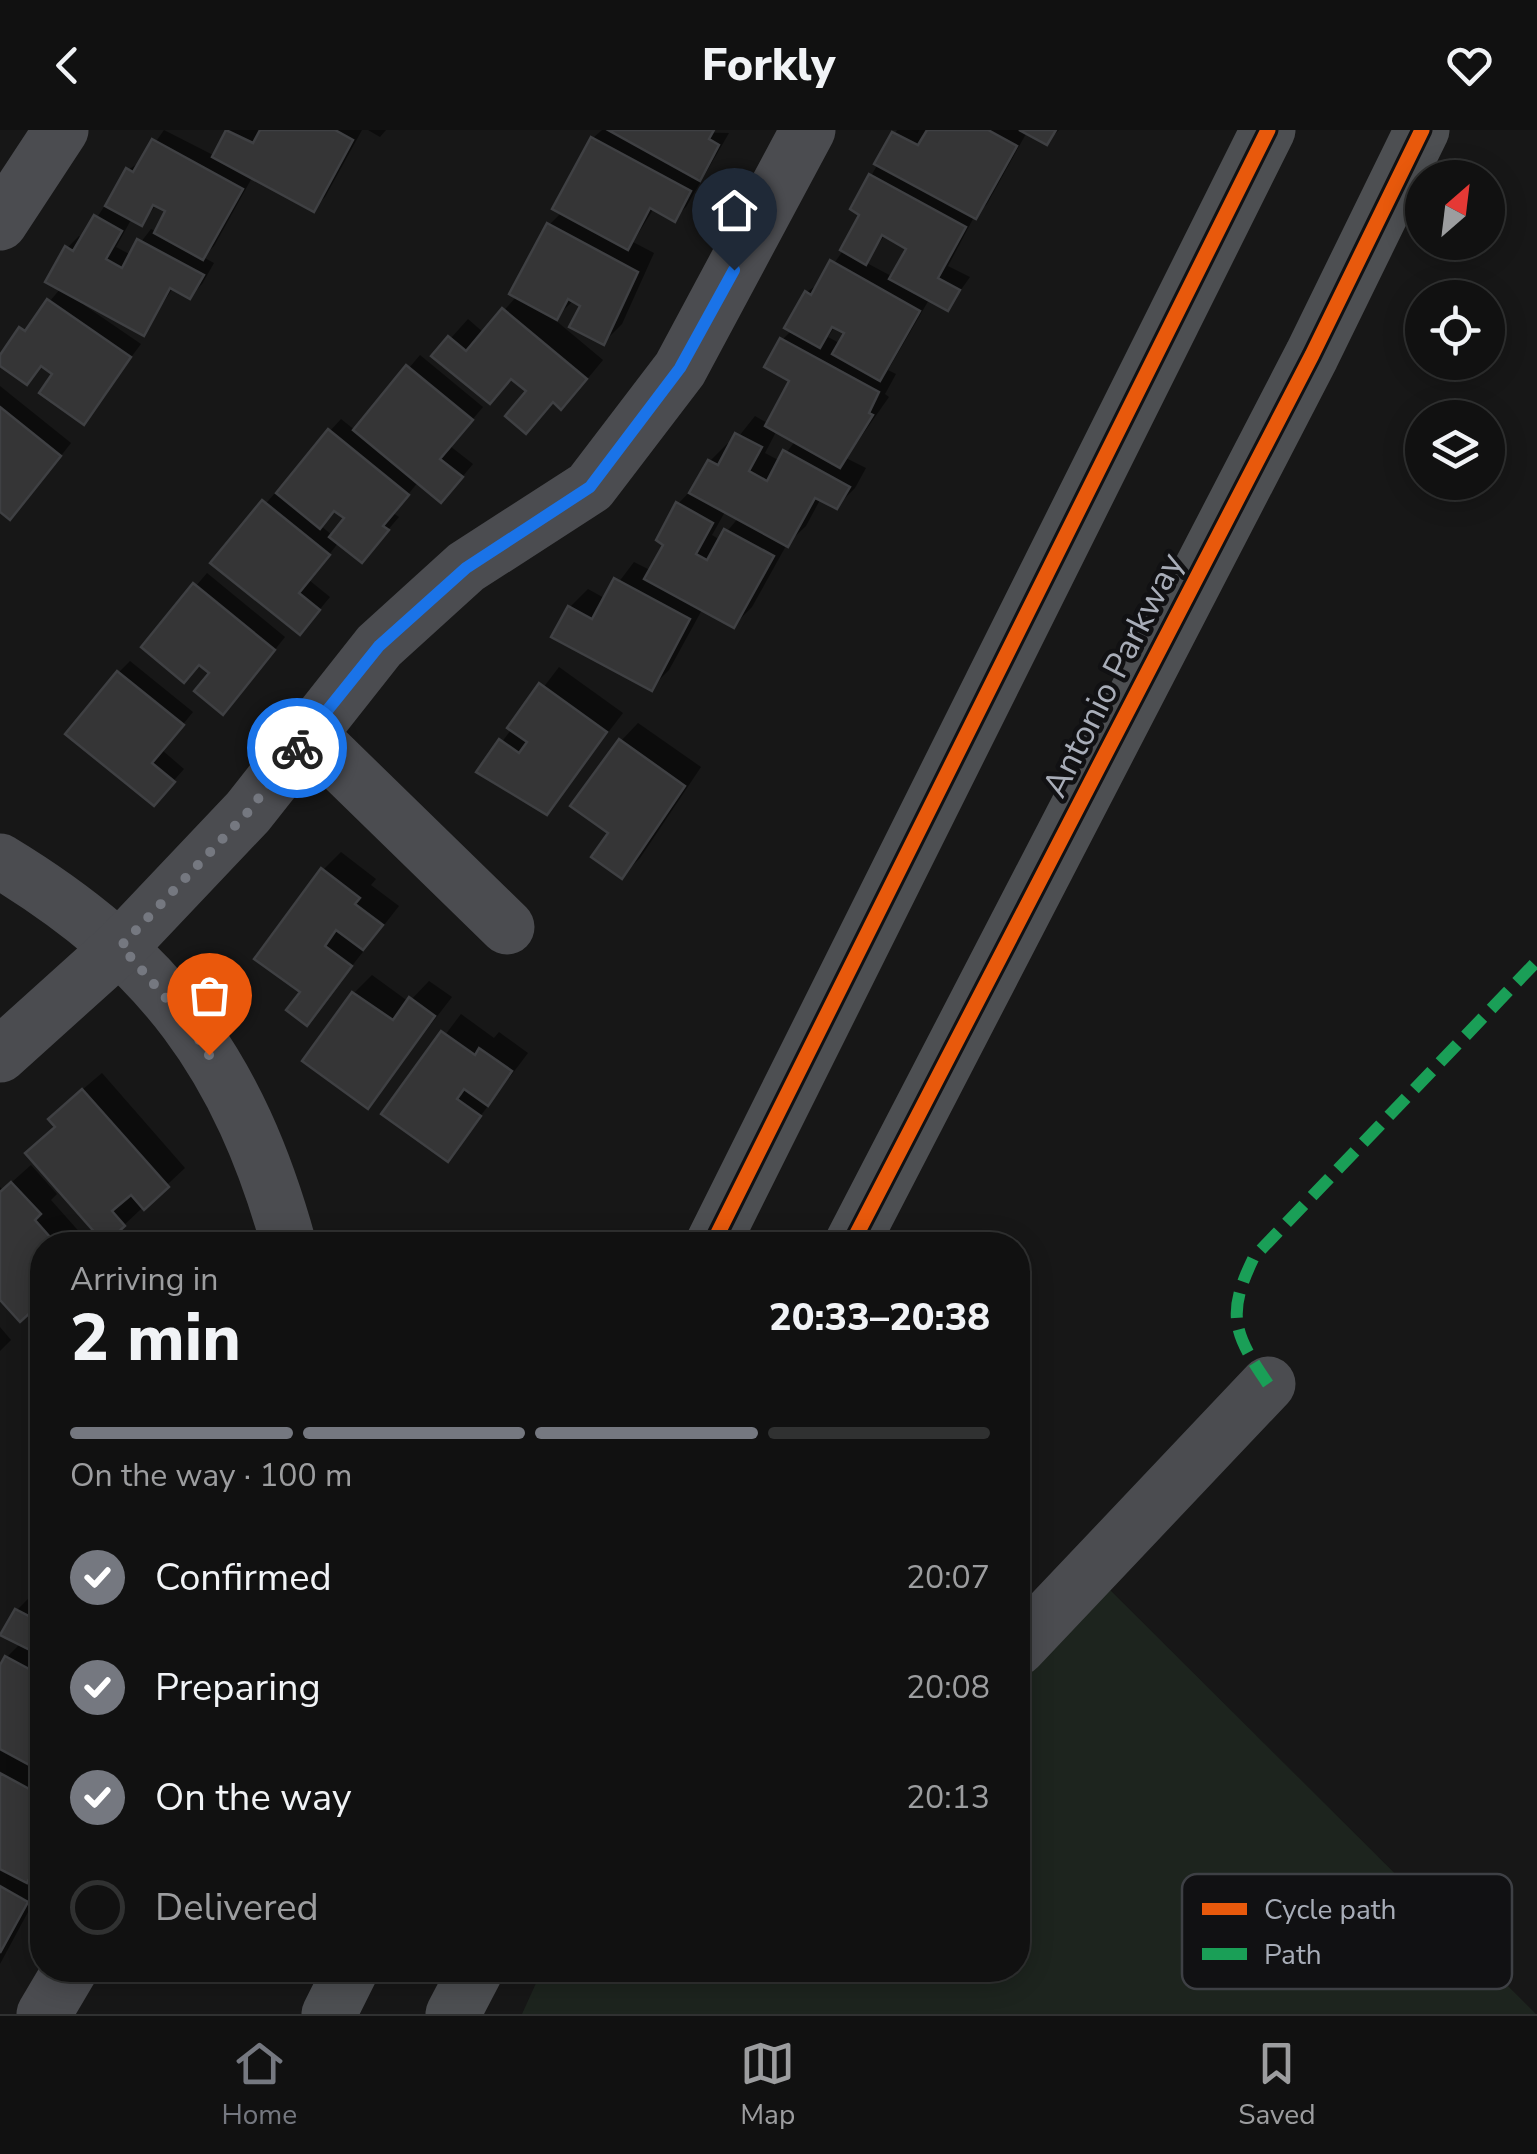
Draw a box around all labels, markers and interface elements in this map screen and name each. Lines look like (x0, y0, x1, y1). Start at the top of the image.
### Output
text: Forkly (702, 35, 835, 96)
icon: back (40, 38, 95, 93)
icon: heart (1442, 38, 1497, 93)
north arrow (1405, 160, 1505, 260)
map controls (1405, 160, 1505, 500)
pin (692, 168, 777, 271)
icon: home (707, 183, 762, 238)
button: locate (1405, 280, 1505, 380)
button: layers (1405, 400, 1505, 500)
street label: Antonio Parkway (1031, 545, 1195, 805)
courier (247, 698, 347, 798)
icon: bike (270, 721, 325, 776)
pin (167, 953, 252, 1056)
icon: bag (182, 968, 237, 1023)
text: Arriving in (70, 1258, 218, 1301)
text: 20:33–20:38 (769, 1292, 990, 1343)
text: 2 min (70, 1294, 241, 1383)
text: On the way · 100 m (70, 1454, 352, 1497)
icon: check (70, 1550, 125, 1605)
text: Confirmed (155, 1552, 332, 1603)
text: 20:07 (906, 1556, 990, 1599)
icon: check (70, 1660, 125, 1715)
text: Preparing (155, 1662, 321, 1713)
text: 20:08 (906, 1666, 990, 1709)
icon: check (70, 1770, 125, 1825)
text: On the way (155, 1772, 351, 1823)
text: 20:13 (906, 1776, 990, 1819)
legend (1182, 1874, 1512, 1989)
text: Delivered (155, 1882, 319, 1933)
text: Cycle path (1264, 1891, 1396, 1929)
text: Path (1264, 1936, 1322, 1974)
tab: Home (221, 2036, 297, 2134)
tab: Map (740, 2036, 795, 2134)
tab: Saved (1238, 2036, 1316, 2134)

